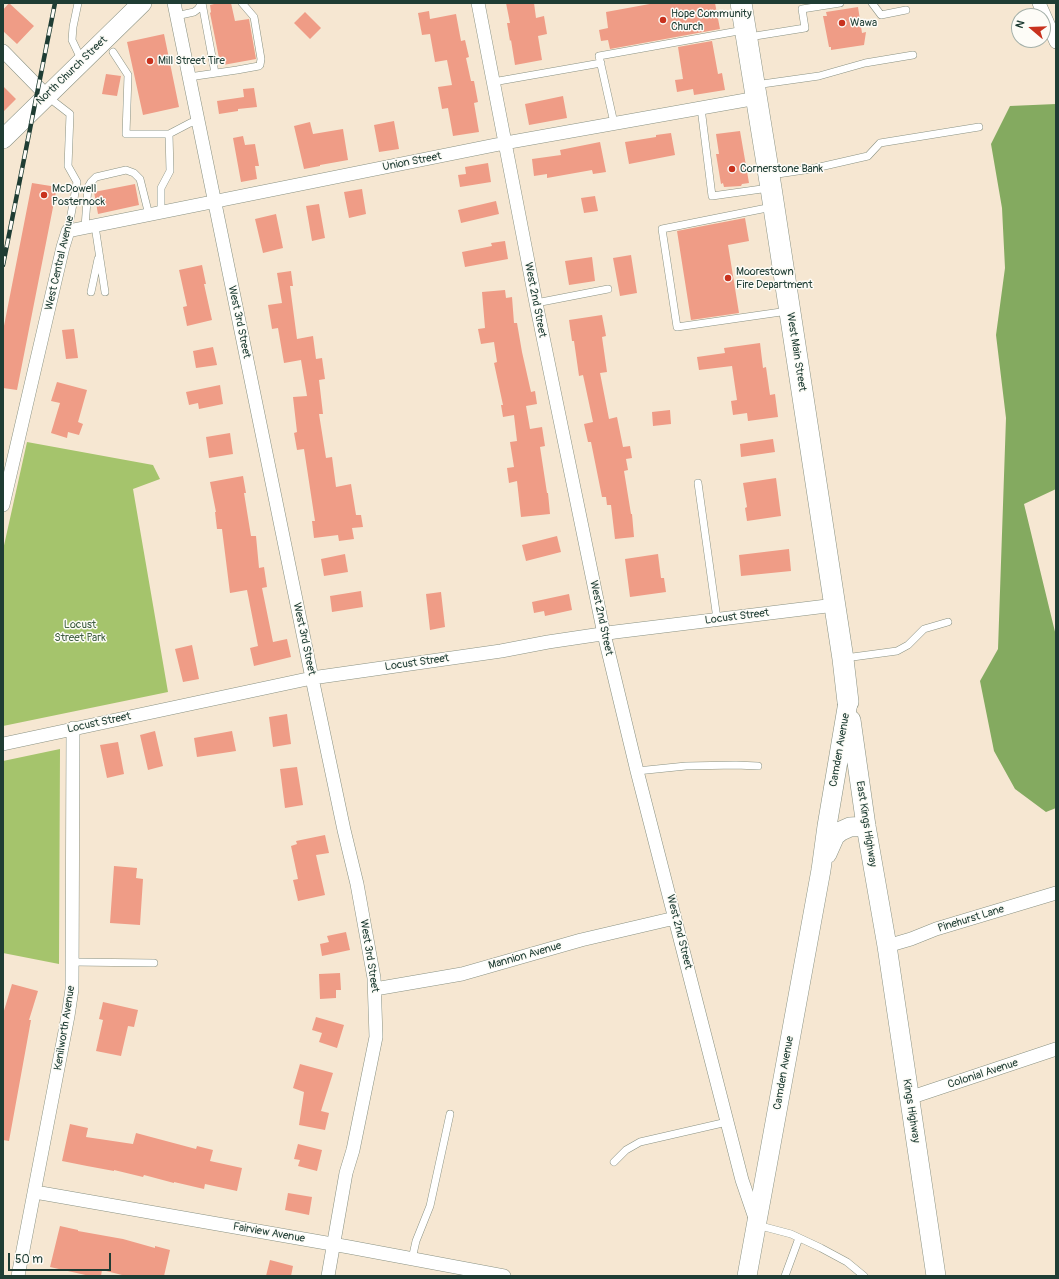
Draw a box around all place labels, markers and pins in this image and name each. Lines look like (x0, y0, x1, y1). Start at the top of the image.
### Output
place label: Hope Community Church (671, 7, 752, 33)
marker: Hope Community Church (658, 15, 668, 25)
place label: Wawa (850, 16, 877, 30)
marker: Wawa (837, 18, 847, 28)
place label: Mill Street Tire (158, 54, 225, 68)
marker: Mill Street Tire (145, 56, 155, 66)
place label: Cornerstone Bank (740, 162, 823, 176)
marker: Cornerstone Bank (727, 164, 737, 174)
place label: McDowell Posternock (52, 182, 105, 208)
marker: McDowell Posternock (39, 190, 49, 200)
place label: Moorestown Fire Department (736, 265, 813, 291)
marker: Moorestown Fire Department (723, 273, 733, 283)

